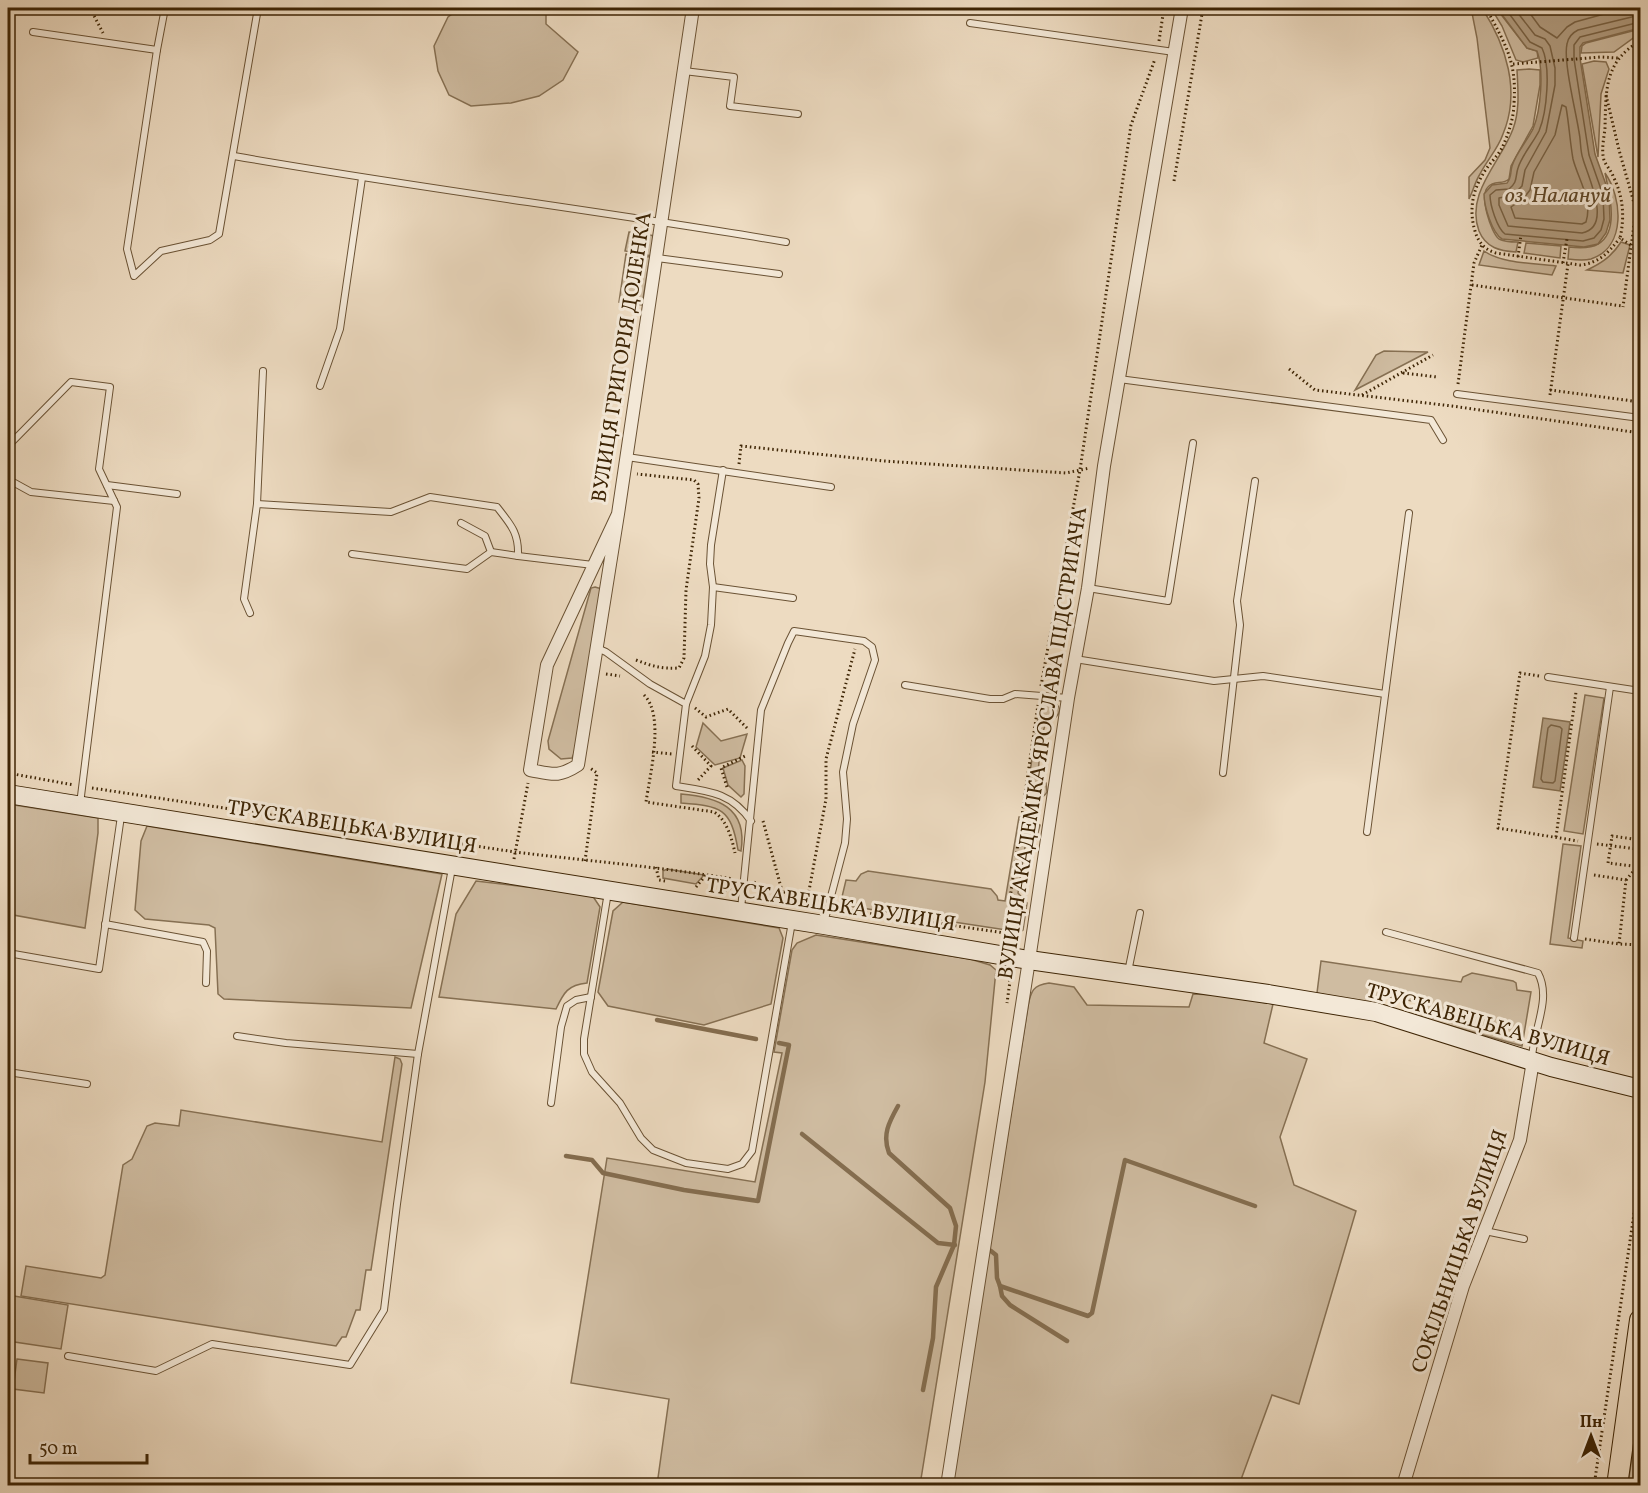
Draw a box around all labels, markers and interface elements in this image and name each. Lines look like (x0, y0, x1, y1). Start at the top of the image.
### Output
water label: оз. Налануй (1505, 181, 1611, 212)
street label: ВУЛИЦЯ ГРИГОРІЯ ДОЛЕНКА (585, 210, 660, 505)
street label: ВУЛИЦЯ АКАДЕМІКА ЯРОСЛАВА ПІДСТРИГАЧА (992, 505, 1095, 982)
street label: ТРУСКАВЕЦЬКА ВУЛИЦЯ (225, 793, 479, 862)
street label: ТРУСКАВЕЦЬКА ВУЛИЦЯ (704, 871, 958, 940)
street label: ТРУСКАВЕЦЬКА ВУЛИЦЯ (1362, 977, 1613, 1074)
street label: СОКІЛЬНИЦЬКА ВУЛИЦЯ (1405, 1126, 1516, 1377)
north arrow (1561, 1406, 1621, 1466)
text: Пн (1580, 1412, 1602, 1434)
scale bar (30, 1427, 147, 1465)
text: 50 m (39, 1437, 78, 1462)

